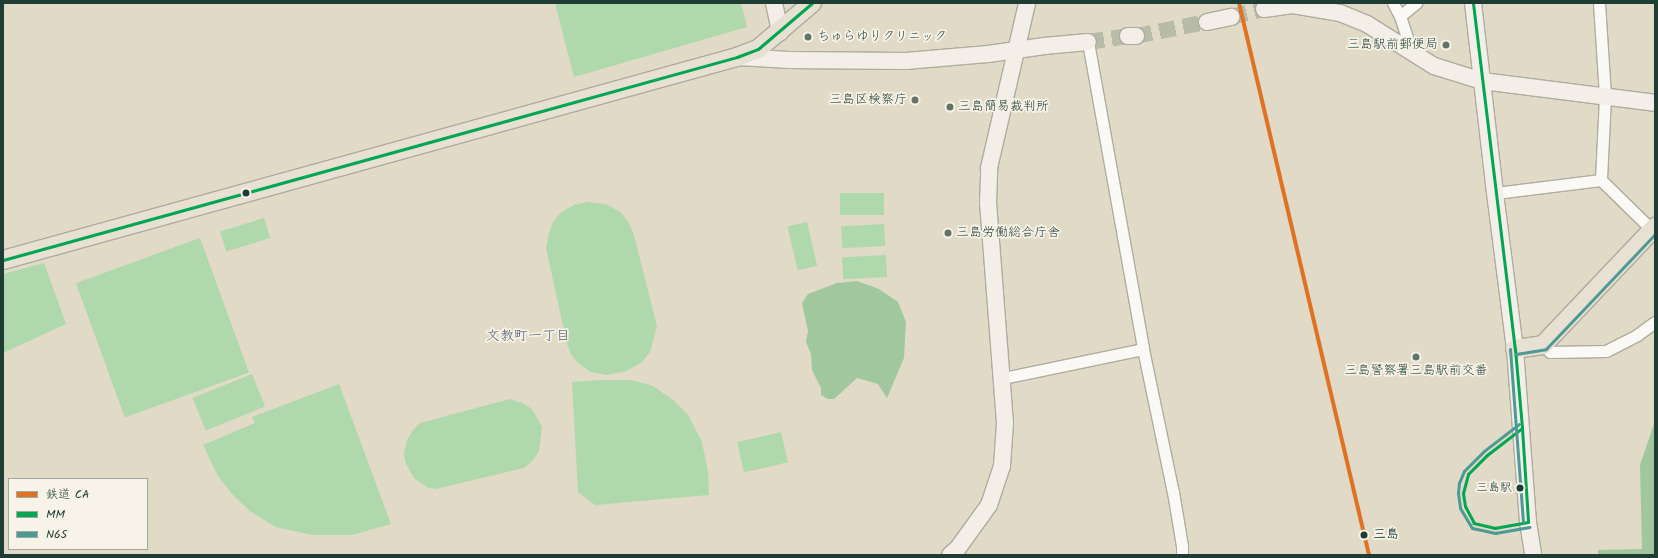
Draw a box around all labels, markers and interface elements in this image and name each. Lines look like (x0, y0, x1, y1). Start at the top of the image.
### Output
place label: ちゅらゆりクリニック (817, 29, 947, 45)
marker: ちゅらゆりクリニック (802, 31, 814, 43)
place label: 三島駅前郵便局 (1347, 37, 1438, 53)
marker: 三島駅前郵便局 (1441, 40, 1451, 50)
place label: 三島区検察庁 (829, 92, 907, 108)
marker: 三島区検察庁 (910, 95, 920, 105)
place label: 三島簡易裁判所 (958, 99, 1049, 115)
marker: 三島簡易裁判所 (945, 102, 955, 112)
unlabelled marker (241, 188, 251, 198)
place label: 三島労働総合庁舎 (956, 225, 1060, 241)
marker: 三島労働総合庁舎 (943, 228, 953, 238)
district label: 文教町一丁目 (486, 328, 570, 344)
marker: 三島警察署三島駅前交番 (1411, 352, 1421, 362)
place label: 三島警察署三島駅前交番 (1345, 363, 1487, 379)
legend (8, 478, 148, 550)
place label: 三島駅 (1476, 481, 1512, 495)
marker: 三島駅 (1515, 483, 1525, 493)
text: 鉄道 CA (46, 485, 89, 504)
text: MM (46, 505, 65, 524)
text: N65 (46, 525, 67, 544)
place label: 三島 (1373, 527, 1399, 543)
marker: 三島 (1358, 529, 1370, 541)

